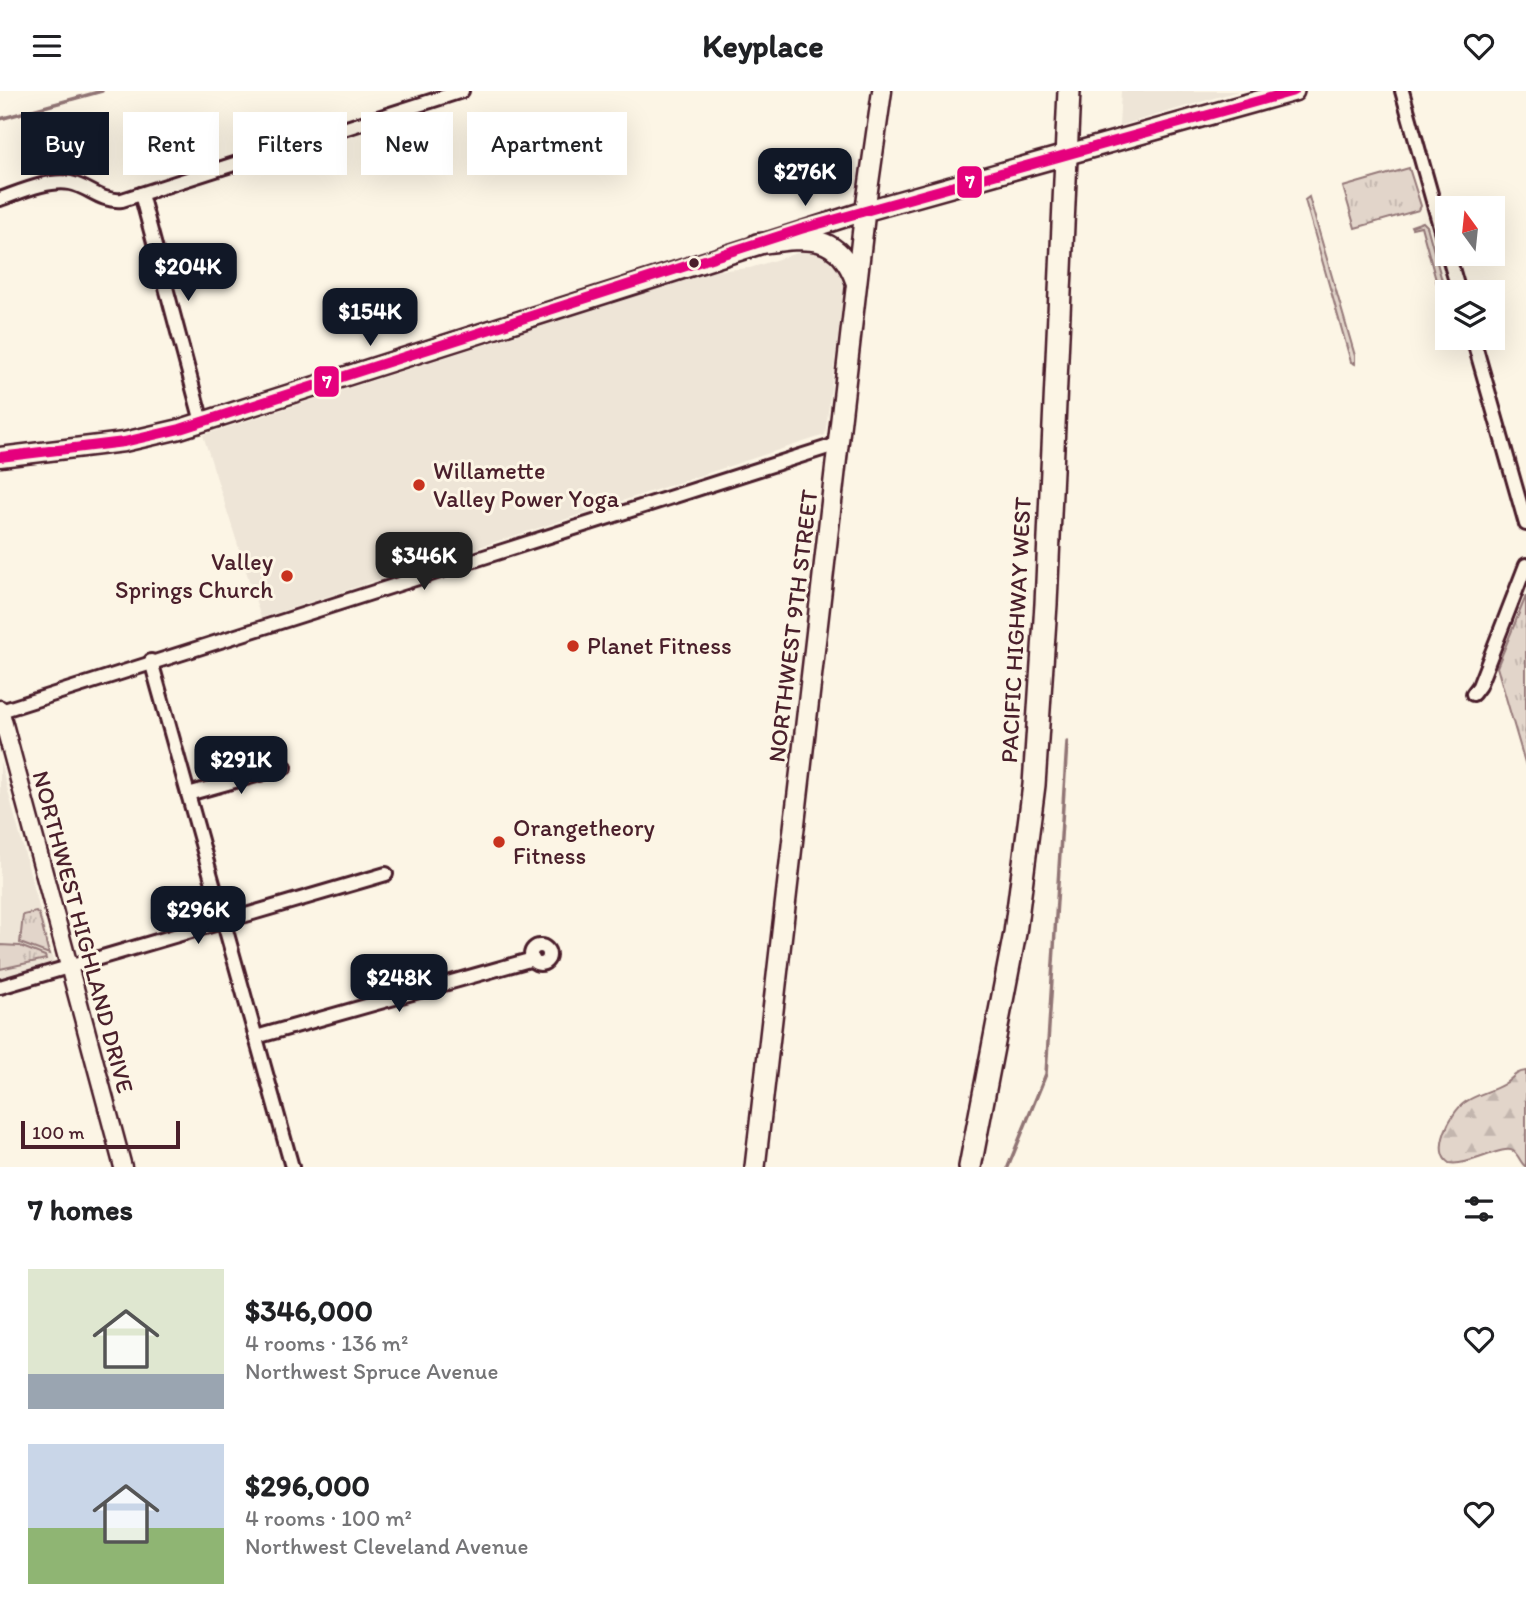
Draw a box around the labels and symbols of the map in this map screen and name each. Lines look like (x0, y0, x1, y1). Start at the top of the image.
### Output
pin: $276K (756, 149, 854, 208)
line badge: 7 (956, 165, 983, 199)
text: 7 (964, 170, 975, 193)
north arrow (1435, 196, 1505, 266)
pin: $204K (139, 243, 237, 303)
unlabelled marker (687, 256, 701, 270)
pin: $154K (321, 289, 419, 348)
line badge: 7 (313, 365, 340, 398)
text: 7 (321, 370, 332, 393)
place label: Willamette Valley Power Yoga (433, 456, 620, 513)
marker: Willamette Valley Power Yoga (411, 477, 427, 493)
street label: NORTHWEST 9TH STREET (761, 487, 824, 764)
street label: PACIFIC HIGHWAY WEST (994, 496, 1037, 764)
pin: $346K (375, 533, 473, 592)
place label: Valley Springs Church (115, 547, 274, 604)
marker: Valley Springs Church (279, 568, 295, 584)
place label: Planet Fitness (587, 631, 732, 660)
marker: Planet Fitness (565, 638, 581, 654)
pin: $291K (192, 737, 290, 796)
street label: NORTHWEST HIGHLAND DRIVE (26, 768, 140, 1096)
place label: Orangetheory Fitness (513, 813, 655, 870)
marker: Orangetheory Fitness (491, 834, 507, 850)
pin: $296K (149, 887, 247, 946)
pin: $248K (350, 955, 448, 1014)
scale bar (21, 1118, 180, 1150)

